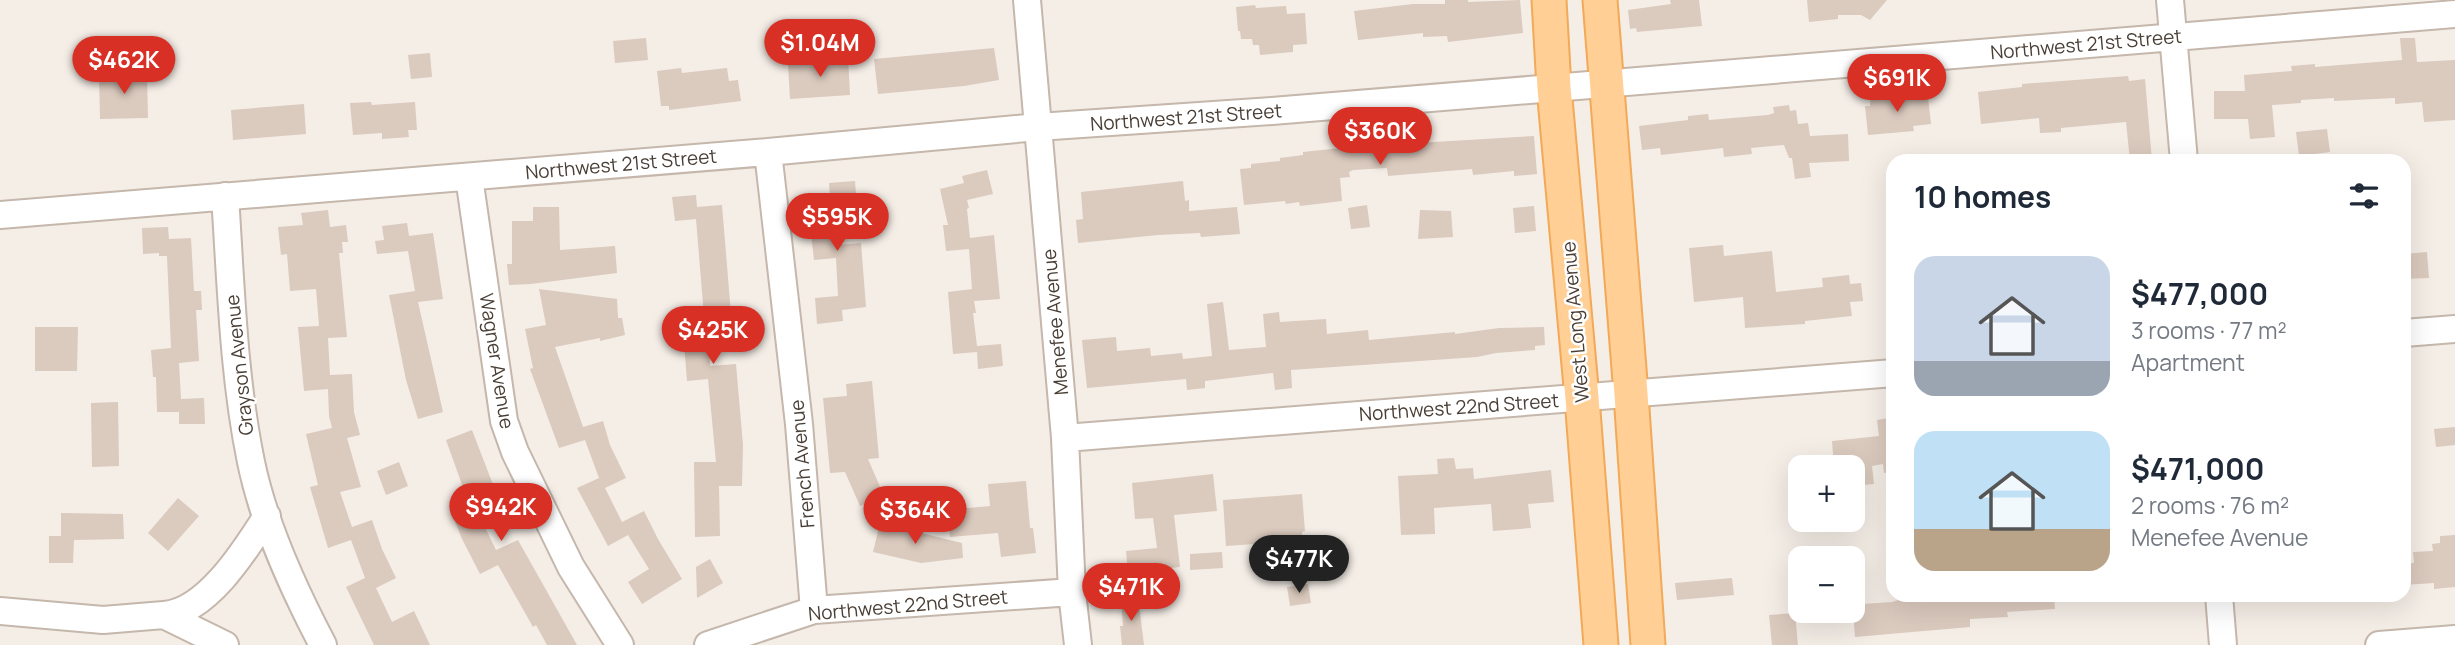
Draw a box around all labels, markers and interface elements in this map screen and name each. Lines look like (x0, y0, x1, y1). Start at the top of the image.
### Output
pin: $1.04M (763, 20, 877, 79)
street label: Northwest 21st Street (1989, 23, 2183, 65)
text: $1.04M (780, 26, 860, 58)
pin: $462K (75, 36, 173, 96)
text: $462K (88, 43, 160, 75)
pin: $691K (1848, 54, 1946, 114)
text: $691K (1863, 61, 1931, 93)
street label: Northwest 21st Street (1089, 97, 1283, 137)
pin: $360K (1331, 108, 1429, 167)
text: $360K (1344, 114, 1416, 146)
street label: Northwest 21st Street (524, 143, 718, 185)
text: 10 homes (1914, 176, 2051, 217)
icon: filters (2345, 177, 2383, 215)
pin: $595K (788, 194, 886, 253)
text: $595K (802, 200, 872, 232)
street label: West Long Avenue (1555, 240, 1595, 404)
street label: Menefee Avenue (1036, 248, 1074, 396)
text: $477,000 (2131, 273, 2268, 314)
icon: home (1970, 284, 2054, 368)
street label: Wagner Avenue (473, 291, 521, 431)
street label: Grayson Avenue (219, 293, 259, 437)
pin: $425K (664, 306, 762, 366)
text: $425K (678, 313, 748, 345)
text: 3 rooms · 77 m² (2131, 314, 2287, 346)
text: Apartment (2131, 346, 2245, 378)
street label: Northwest 22nd Street (1358, 387, 1560, 427)
street label: French Avenue (783, 399, 821, 529)
text: $471,000 (2131, 448, 2264, 489)
map controls (1788, 455, 1865, 623)
button: + (1788, 455, 1865, 532)
icon: home (1970, 459, 2054, 543)
pin: $942K (452, 484, 550, 543)
pin: $364K (866, 486, 964, 546)
text: 2 rooms · 76 m² (2131, 489, 2289, 521)
text: $942K (465, 490, 537, 522)
text: $364K (880, 493, 951, 525)
text: Menefee Avenue (2131, 521, 2308, 553)
pin: $477K (1250, 536, 1348, 595)
text: $477K (1265, 542, 1333, 574)
button: − (1788, 546, 1865, 623)
pin: $471K (1082, 564, 1180, 623)
text: $471K (1098, 570, 1164, 602)
street label: Northwest 22nd Street (807, 583, 1009, 627)

